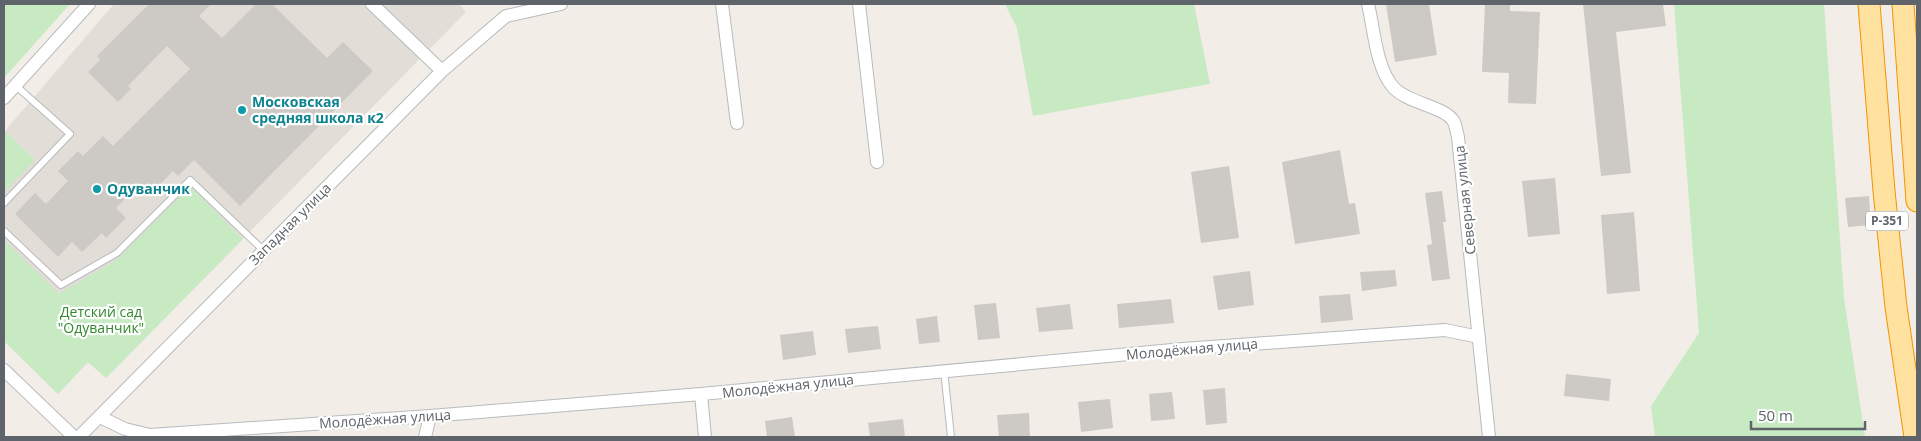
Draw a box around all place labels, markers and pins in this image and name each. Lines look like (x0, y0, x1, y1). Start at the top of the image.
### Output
place label: Московская средняя школа к2 (252, 92, 384, 127)
marker: Московская средняя школа к2 (236, 104, 248, 116)
place label: Одуванчик (107, 179, 190, 198)
marker: Одуванчик (91, 183, 103, 195)

